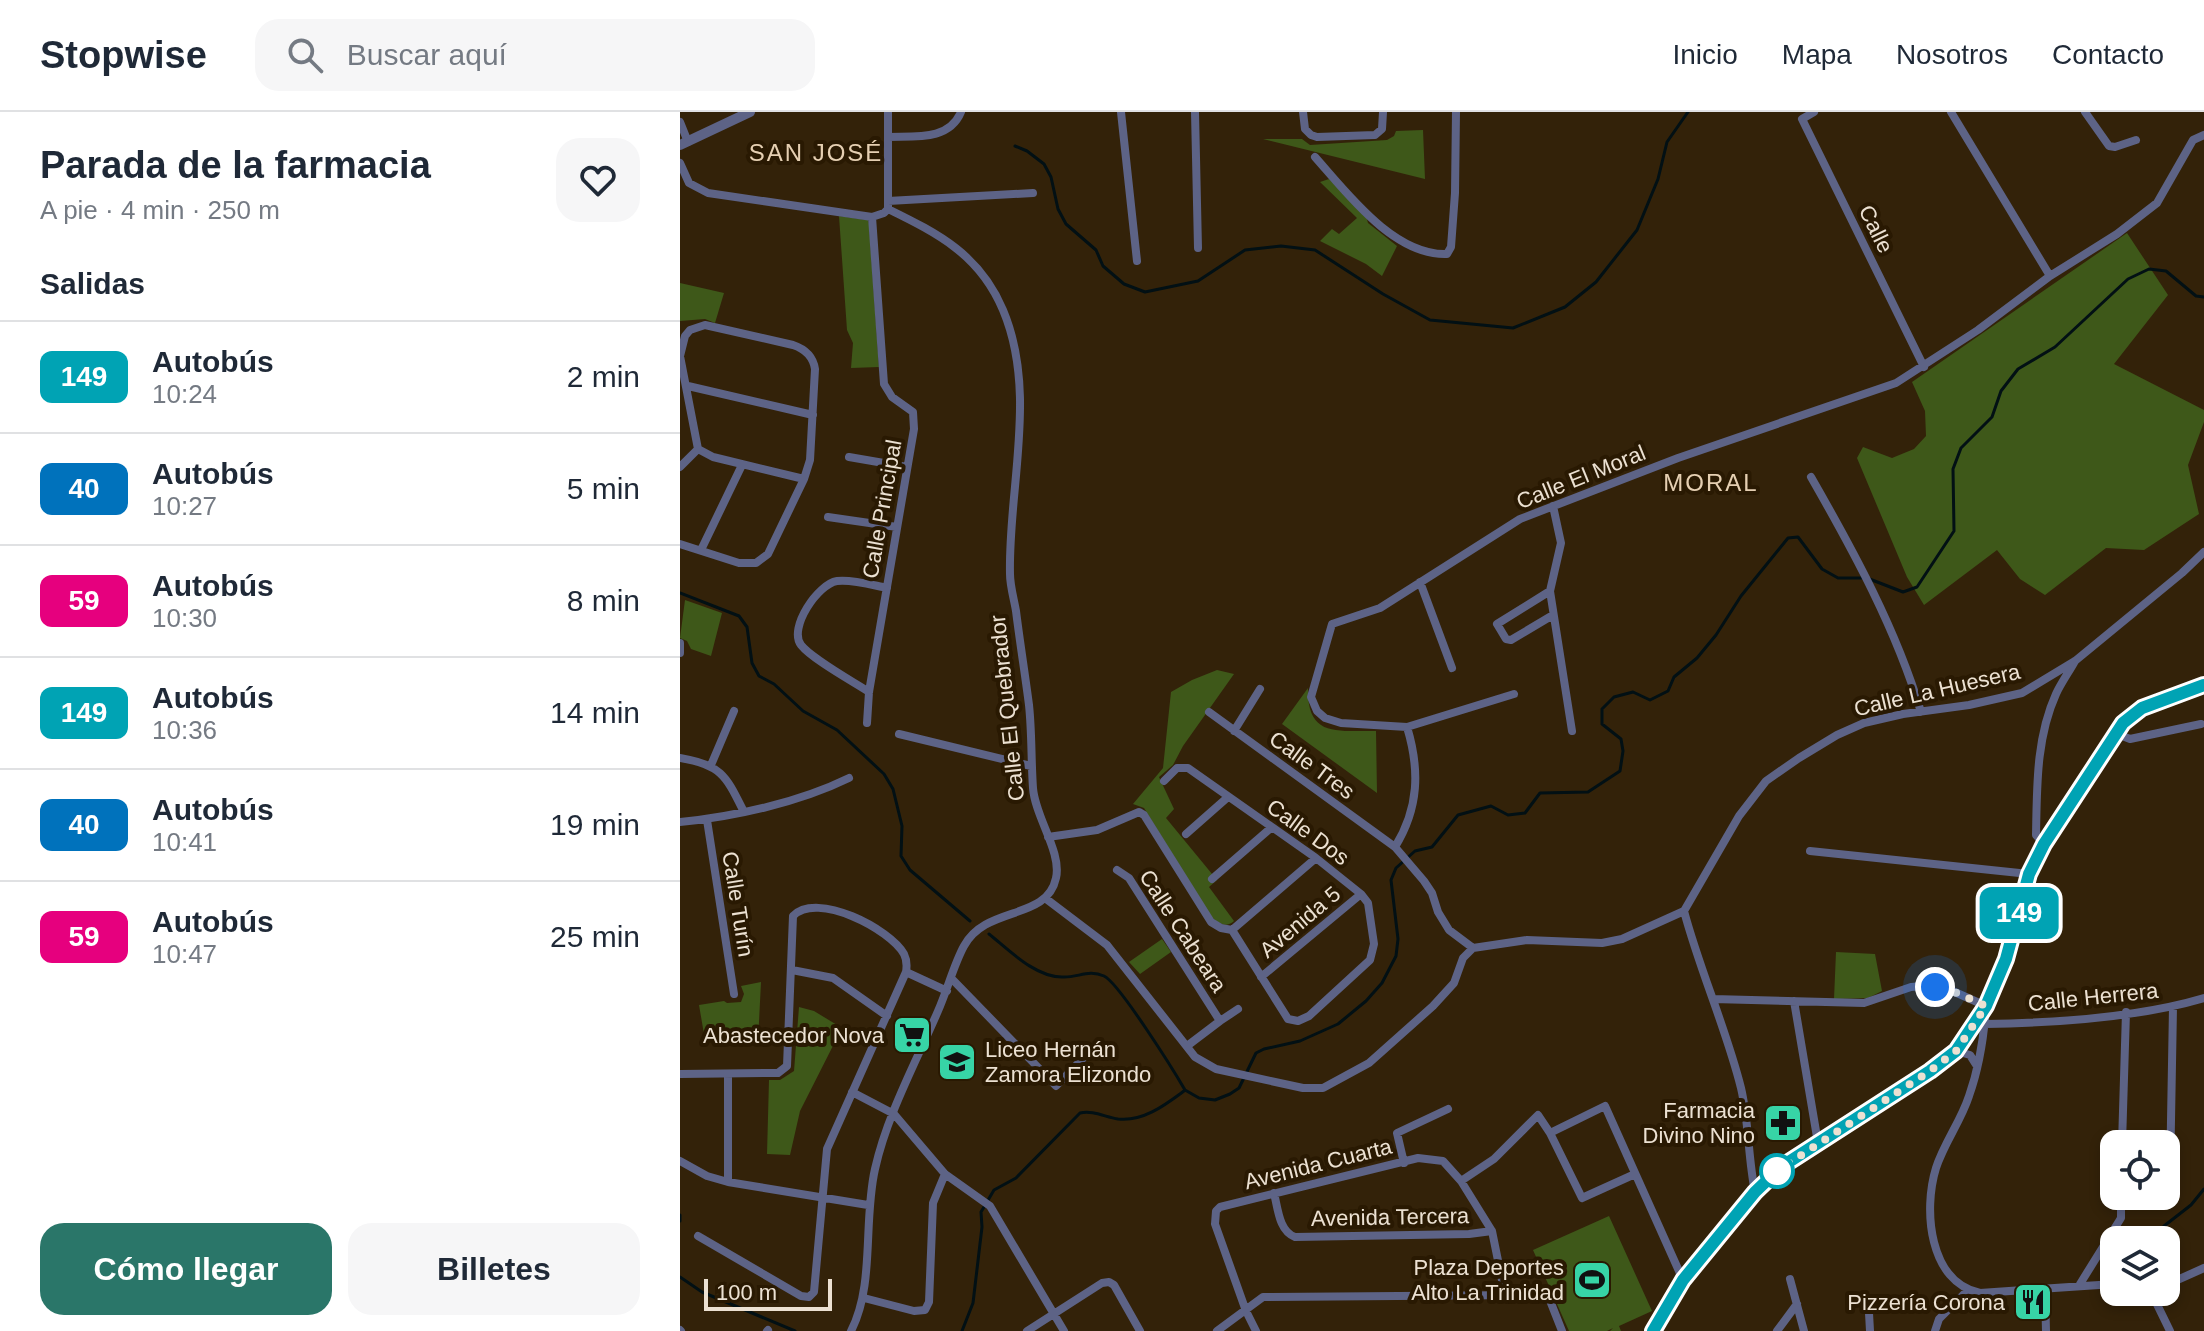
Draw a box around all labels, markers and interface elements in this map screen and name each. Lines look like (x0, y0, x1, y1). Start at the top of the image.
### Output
search box (255, 19, 815, 91)
icon: search (283, 33, 327, 77)
text: Stopwise (40, 34, 207, 76)
text: Buscar aquí (347, 38, 507, 71)
text: Inicio (1672, 39, 1738, 70)
text: Mapa (1782, 39, 1852, 70)
text: Nosotros (1896, 39, 2008, 70)
text: Contacto (2052, 39, 2164, 70)
button: heart (556, 138, 640, 222)
district label: SAN JOSÉ (749, 139, 883, 166)
text: Parada de la farmacia (40, 144, 431, 186)
text: A pie · 4 min · 250 m (40, 195, 280, 225)
street label: Calle (1854, 201, 1898, 257)
text: Salidas (40, 267, 145, 300)
text: Autobús (152, 345, 274, 378)
text: 2 min (567, 360, 640, 393)
text: 149 (61, 361, 107, 392)
text: 10:24 (152, 379, 217, 409)
street label: Calle Principal (857, 438, 907, 580)
street label: Calle El Moral (1513, 440, 1649, 514)
text: Autobús (152, 457, 274, 490)
district label: MORAL (1663, 469, 1759, 496)
text: 5 min (567, 472, 640, 505)
text: 40 (68, 473, 100, 504)
text: 10:27 (152, 491, 217, 521)
text: Autobús (152, 569, 274, 602)
text: 8 min (567, 584, 640, 617)
text: 59 (68, 585, 100, 616)
text: 10:30 (152, 603, 217, 633)
street label: Calle El Quebrador (985, 614, 1029, 802)
street label: Calle La Huesera (1851, 659, 2023, 721)
text: Autobús (152, 681, 274, 714)
text: 14 min (550, 696, 640, 729)
text: 149 (61, 697, 107, 728)
text: 10:36 (152, 715, 217, 745)
street label: Calle Tres (1265, 726, 1359, 804)
text: Autobús (152, 793, 274, 826)
street label: Calle Dos (1262, 794, 1354, 870)
text: 19 min (550, 808, 640, 841)
text: 40 (68, 809, 100, 840)
text: 10:41 (152, 827, 217, 857)
street label: Calle Turín (717, 850, 759, 958)
street label: Calle Cabeara (1134, 865, 1232, 997)
street label: Avenida 5 (1255, 881, 1345, 963)
line badge: 149 (1973, 887, 2065, 939)
text: 149 (1996, 897, 2042, 928)
text: Autobús (152, 905, 274, 938)
text: 25 min (550, 920, 640, 953)
text: 59 (68, 921, 100, 952)
text: 10:47 (152, 939, 217, 969)
your location (1915, 967, 1955, 1007)
street label: Calle Herrera (2027, 978, 2160, 1016)
supermarket icon: Abastecedor Nova (891, 1014, 933, 1056)
place label: Abastecedor Nova (703, 1023, 885, 1048)
place label: Liceo Hernán Zamora Elizondo (985, 1037, 1151, 1087)
school or university icon: Liceo Hernán Zamora Elizondo (936, 1041, 978, 1083)
place label: Farmacia Divino Nino (1643, 1098, 1756, 1148)
pharmacy icon: Farmacia Divino Nino (1762, 1102, 1804, 1144)
map controls (2100, 1130, 2180, 1306)
button: locate (2100, 1130, 2180, 1210)
street label: Avenida Cuarta (1242, 1133, 1395, 1194)
unlabelled marker (1760, 1154, 1794, 1188)
street label: Avenida Tercera (1311, 1203, 1470, 1231)
button: Cómo llegar (40, 1223, 332, 1315)
button: Billetes (348, 1223, 640, 1315)
button: layers (2100, 1226, 2180, 1306)
place label: Plaza Deportes Alto La Trinidad (1411, 1255, 1564, 1305)
sports icon: Plaza Deportes Alto La Trinidad (1571, 1259, 1613, 1301)
scale bar (704, 1275, 832, 1311)
text: 100 m (716, 1280, 777, 1305)
restaurant icon: Pizzería Corona (2012, 1281, 2054, 1323)
place label: Pizzería Corona (1847, 1290, 2006, 1315)

